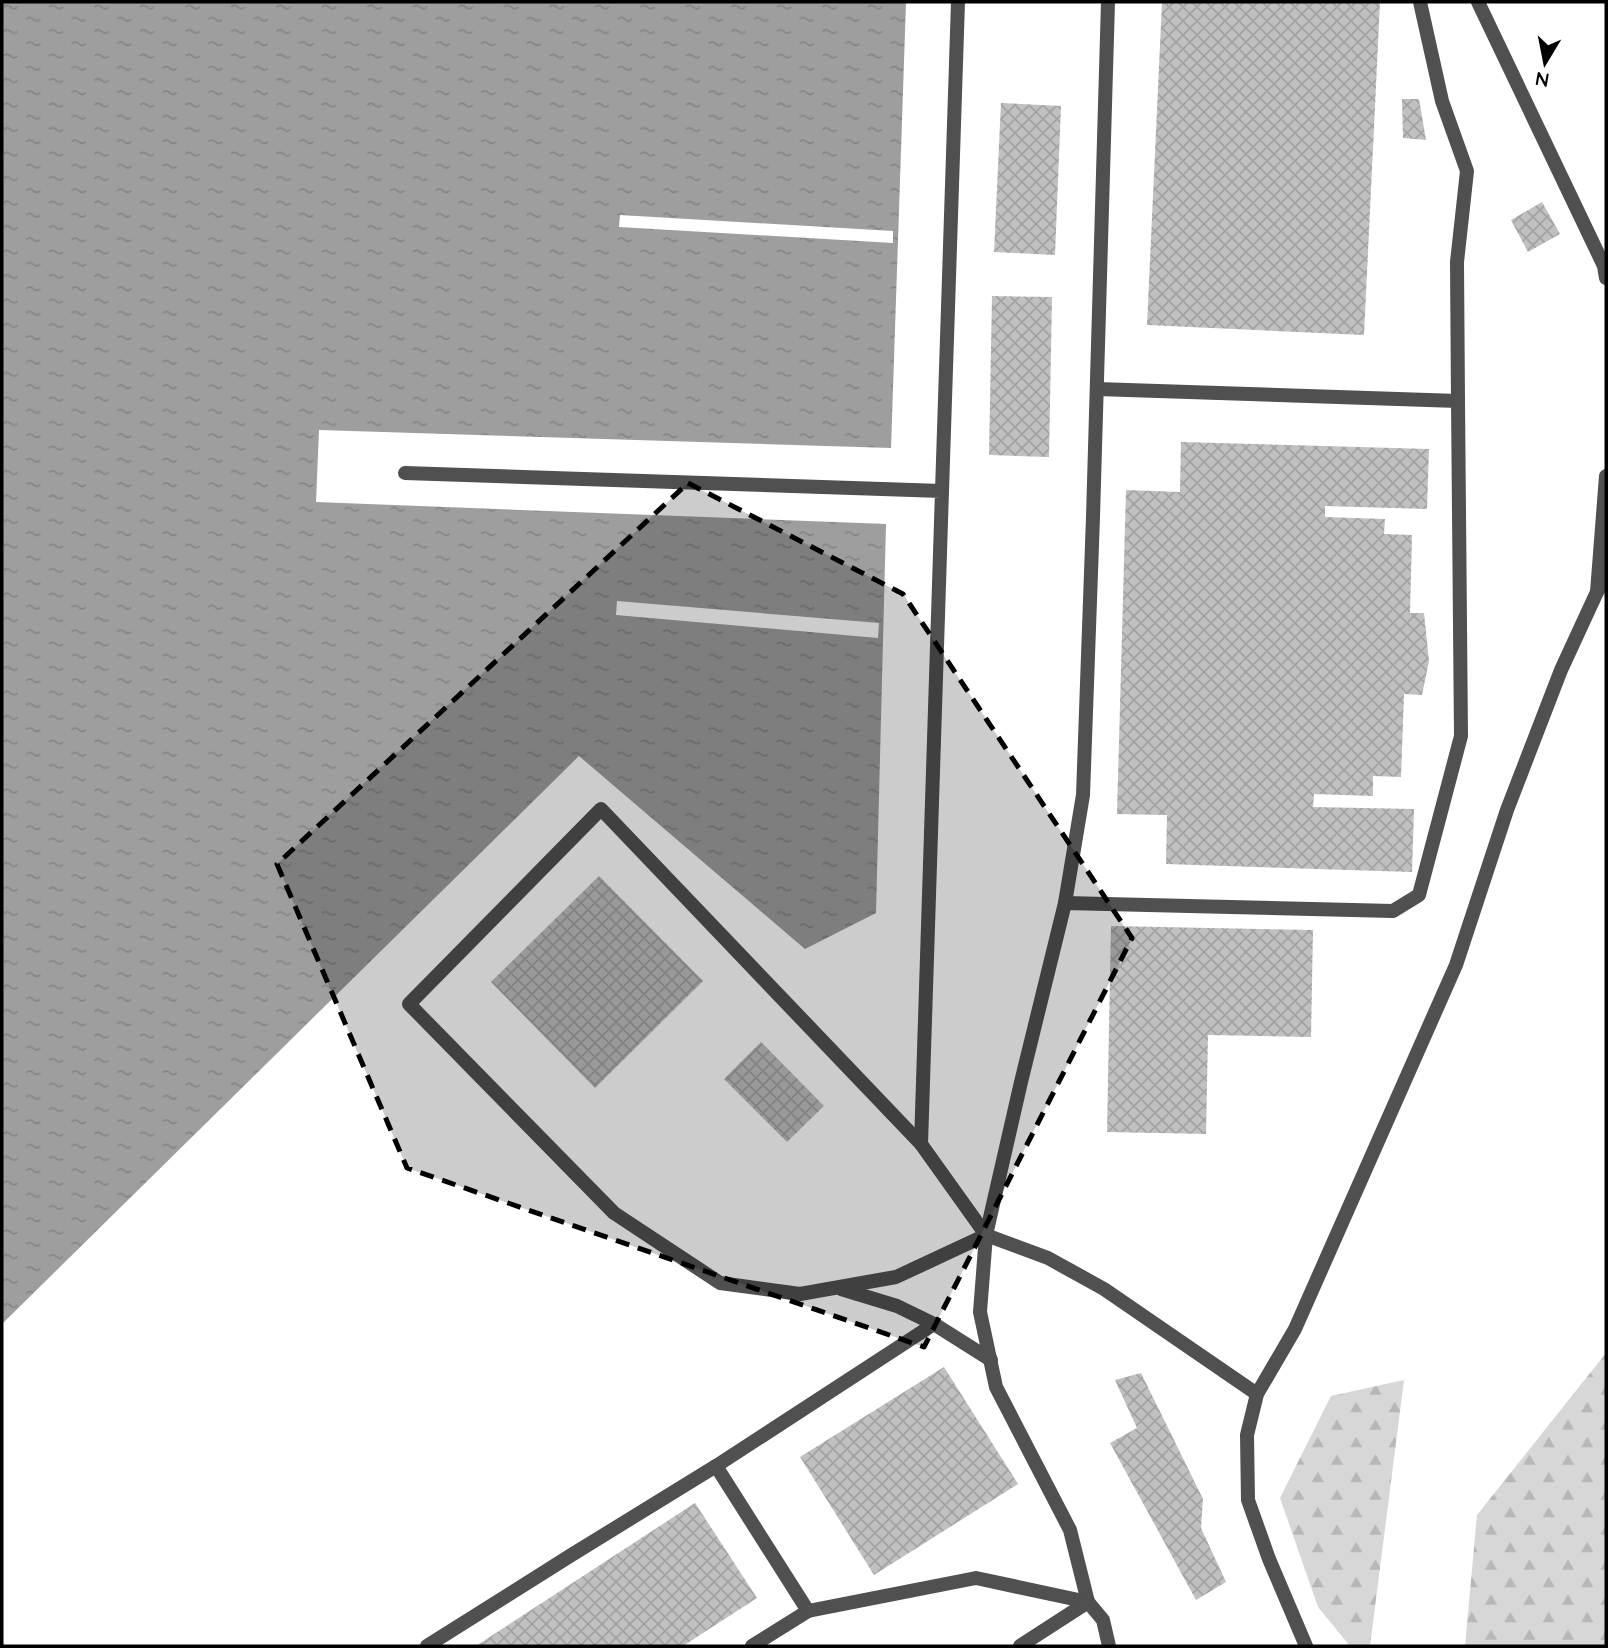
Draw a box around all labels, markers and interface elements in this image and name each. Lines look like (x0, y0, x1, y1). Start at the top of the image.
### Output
north arrow (1510, 28, 1580, 98)
text: N (1533, 67, 1551, 93)

